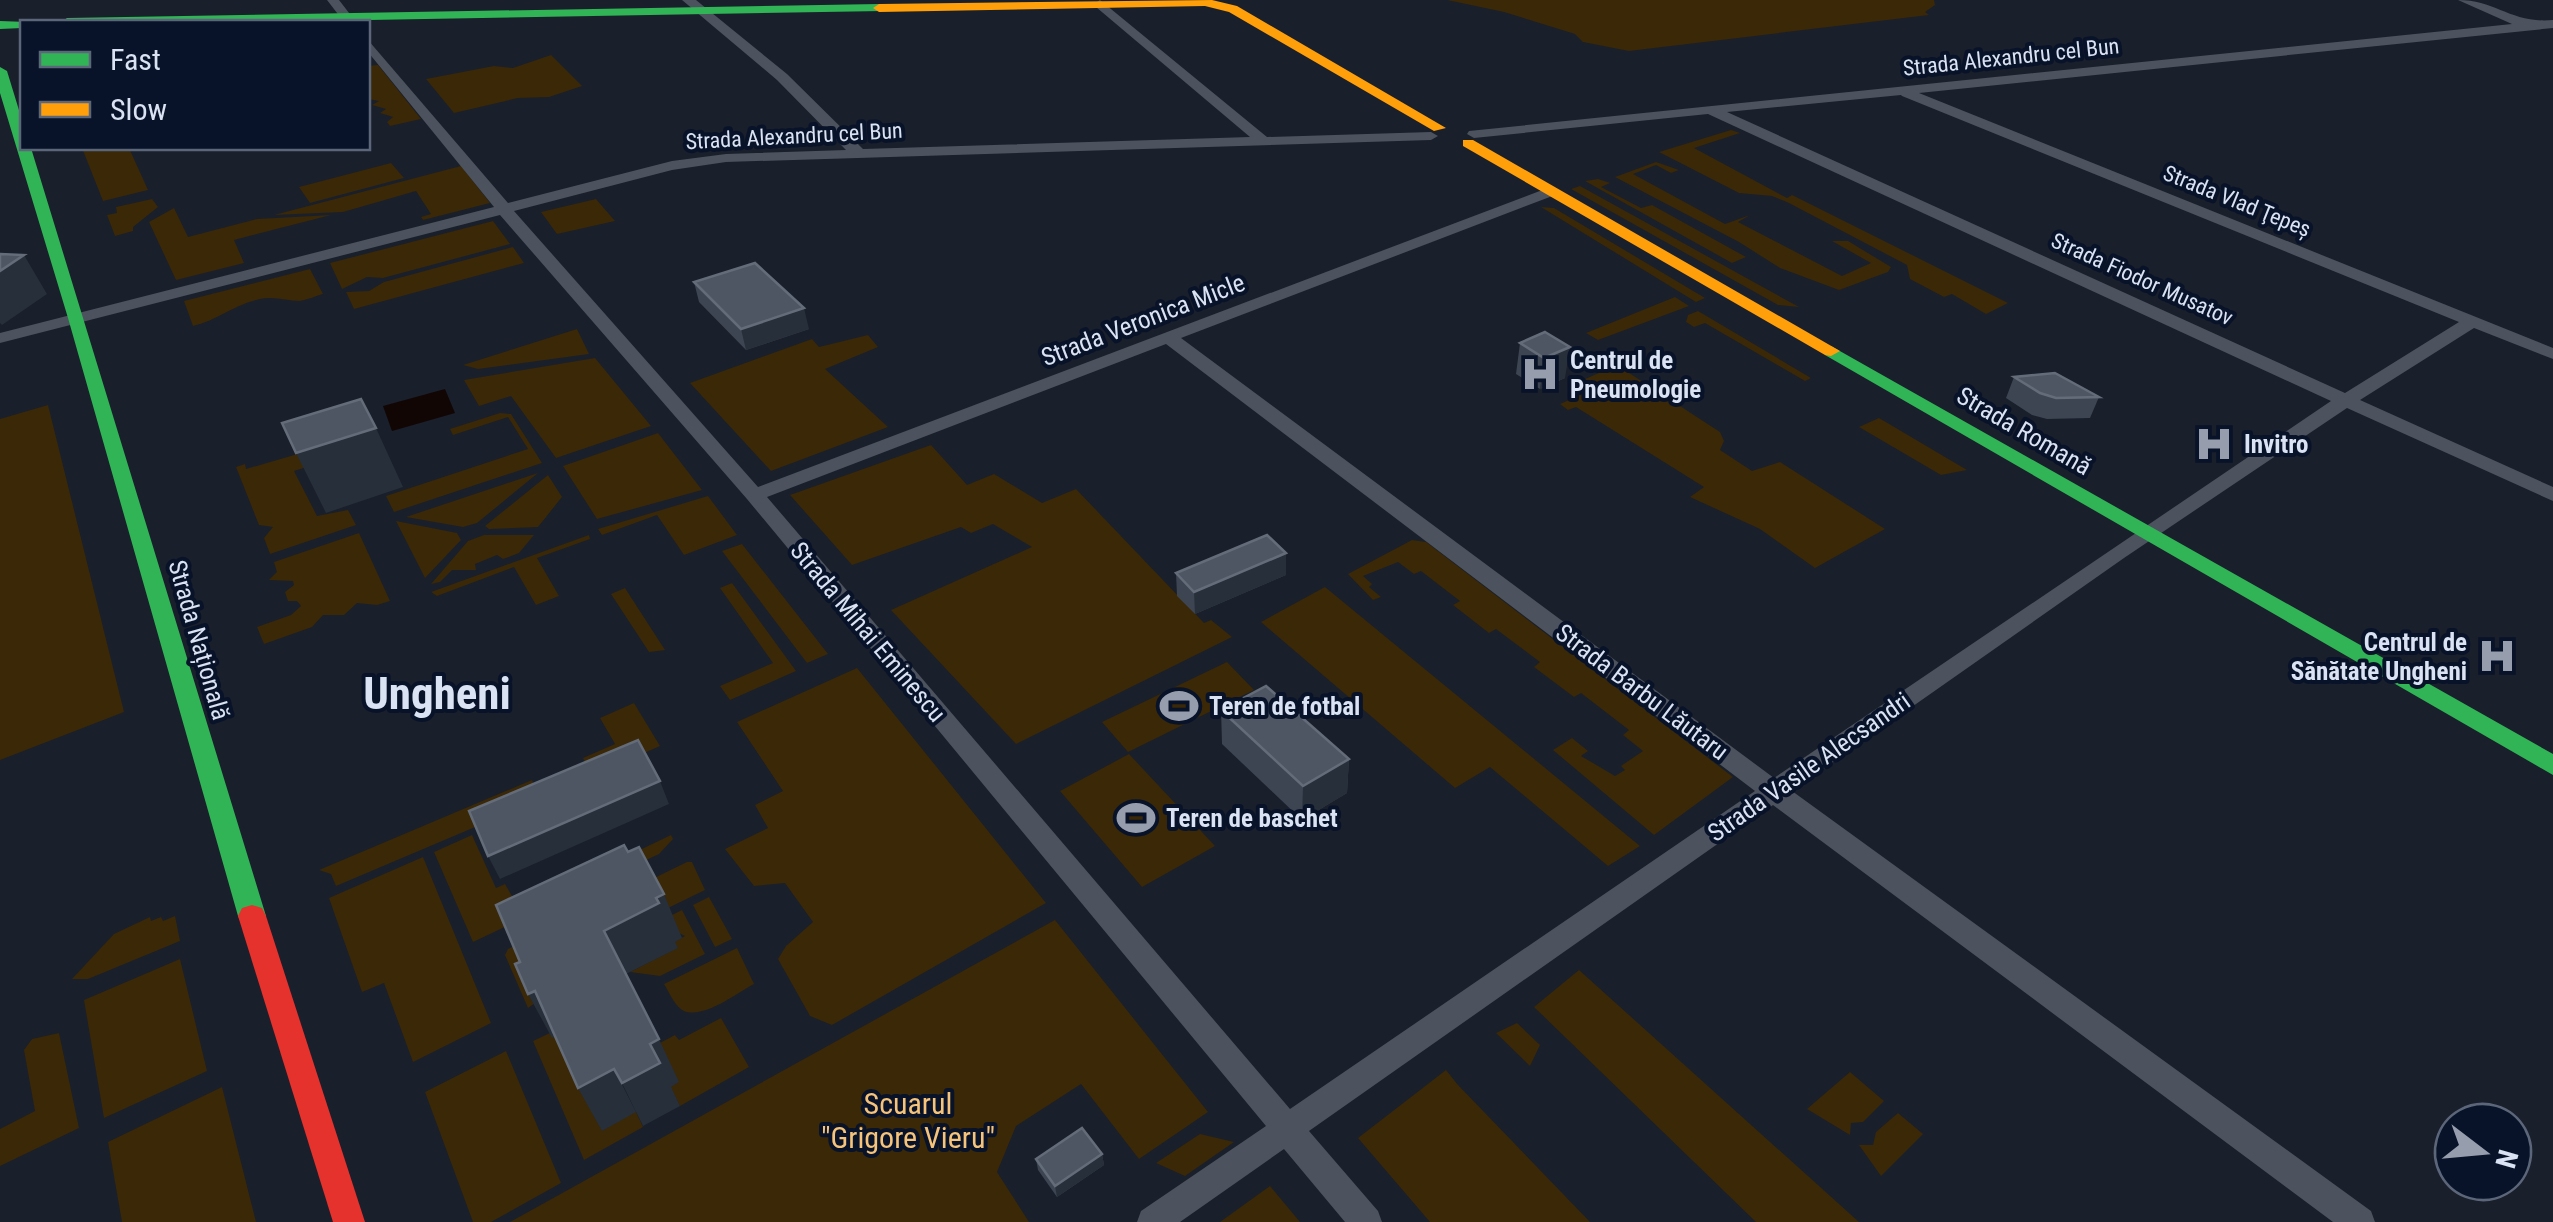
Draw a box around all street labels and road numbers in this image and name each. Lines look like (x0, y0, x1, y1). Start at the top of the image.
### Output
street label: Strada Alexandru cel Bun (1902, 33, 2120, 81)
street label: Strada Alexandru cel Bun (685, 118, 903, 154)
street label: Strada Vlad Ţepeș (2159, 160, 2314, 243)
street label: Strada Fiodor Musatov (2047, 228, 2237, 330)
street label: Strada Veronica Micle (1037, 268, 1249, 372)
street label: Strada Romană (1952, 381, 2096, 481)
street label: Strada Mihai Eminescu (784, 536, 952, 728)
street label: Strada Națională (161, 557, 236, 723)
street label: Strada Barbu Lăutaru (1550, 618, 1734, 766)
street label: Strada Vasile Alecsandri (1702, 686, 1916, 848)

